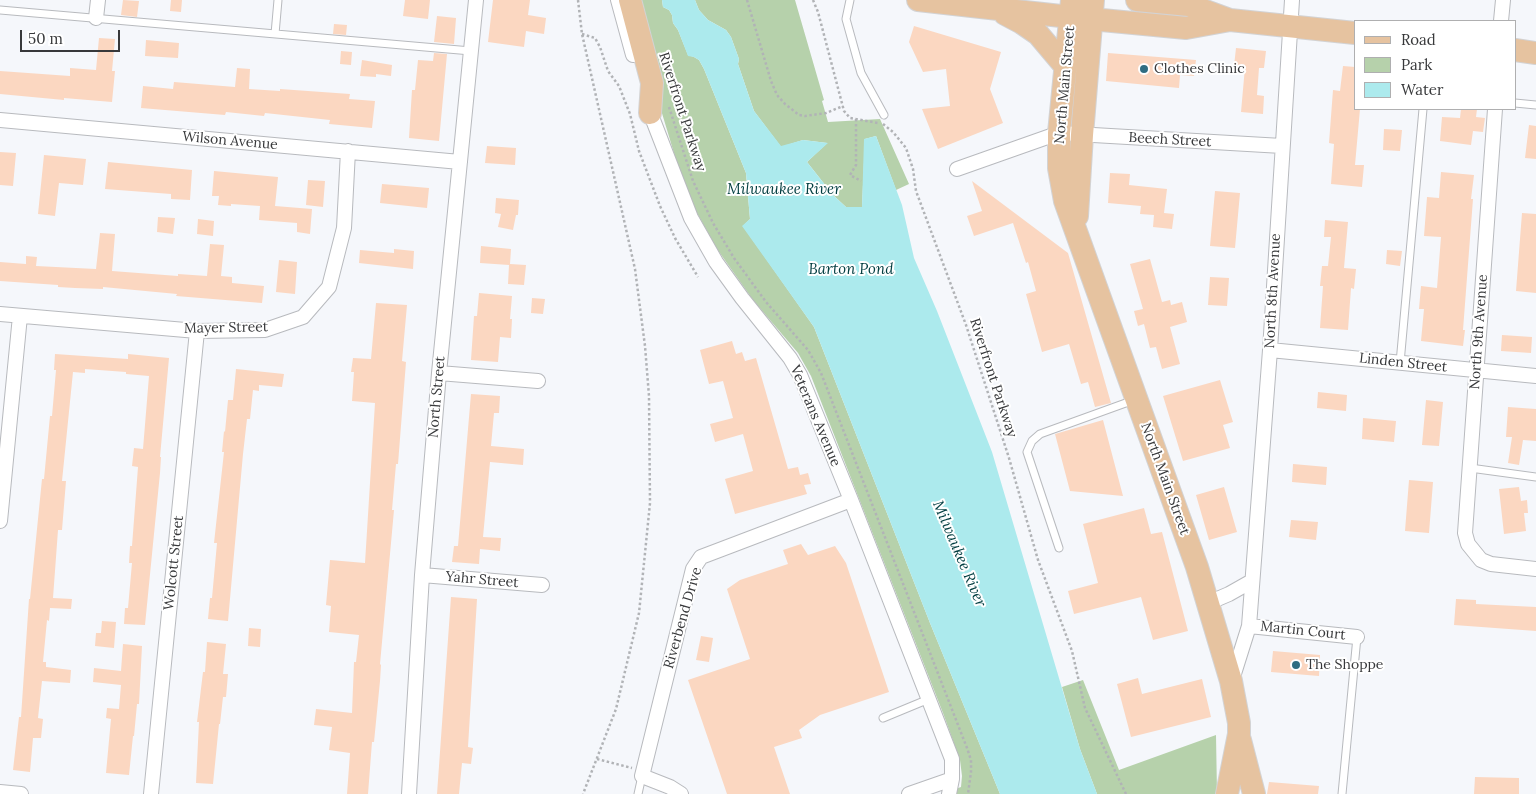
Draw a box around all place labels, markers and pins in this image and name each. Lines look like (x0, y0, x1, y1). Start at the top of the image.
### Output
place label: Clothes Clinic (1154, 61, 1245, 77)
marker: Clothes Clinic (1138, 63, 1150, 75)
place label: The Shoppe (1306, 657, 1383, 673)
marker: The Shoppe (1290, 659, 1302, 671)

